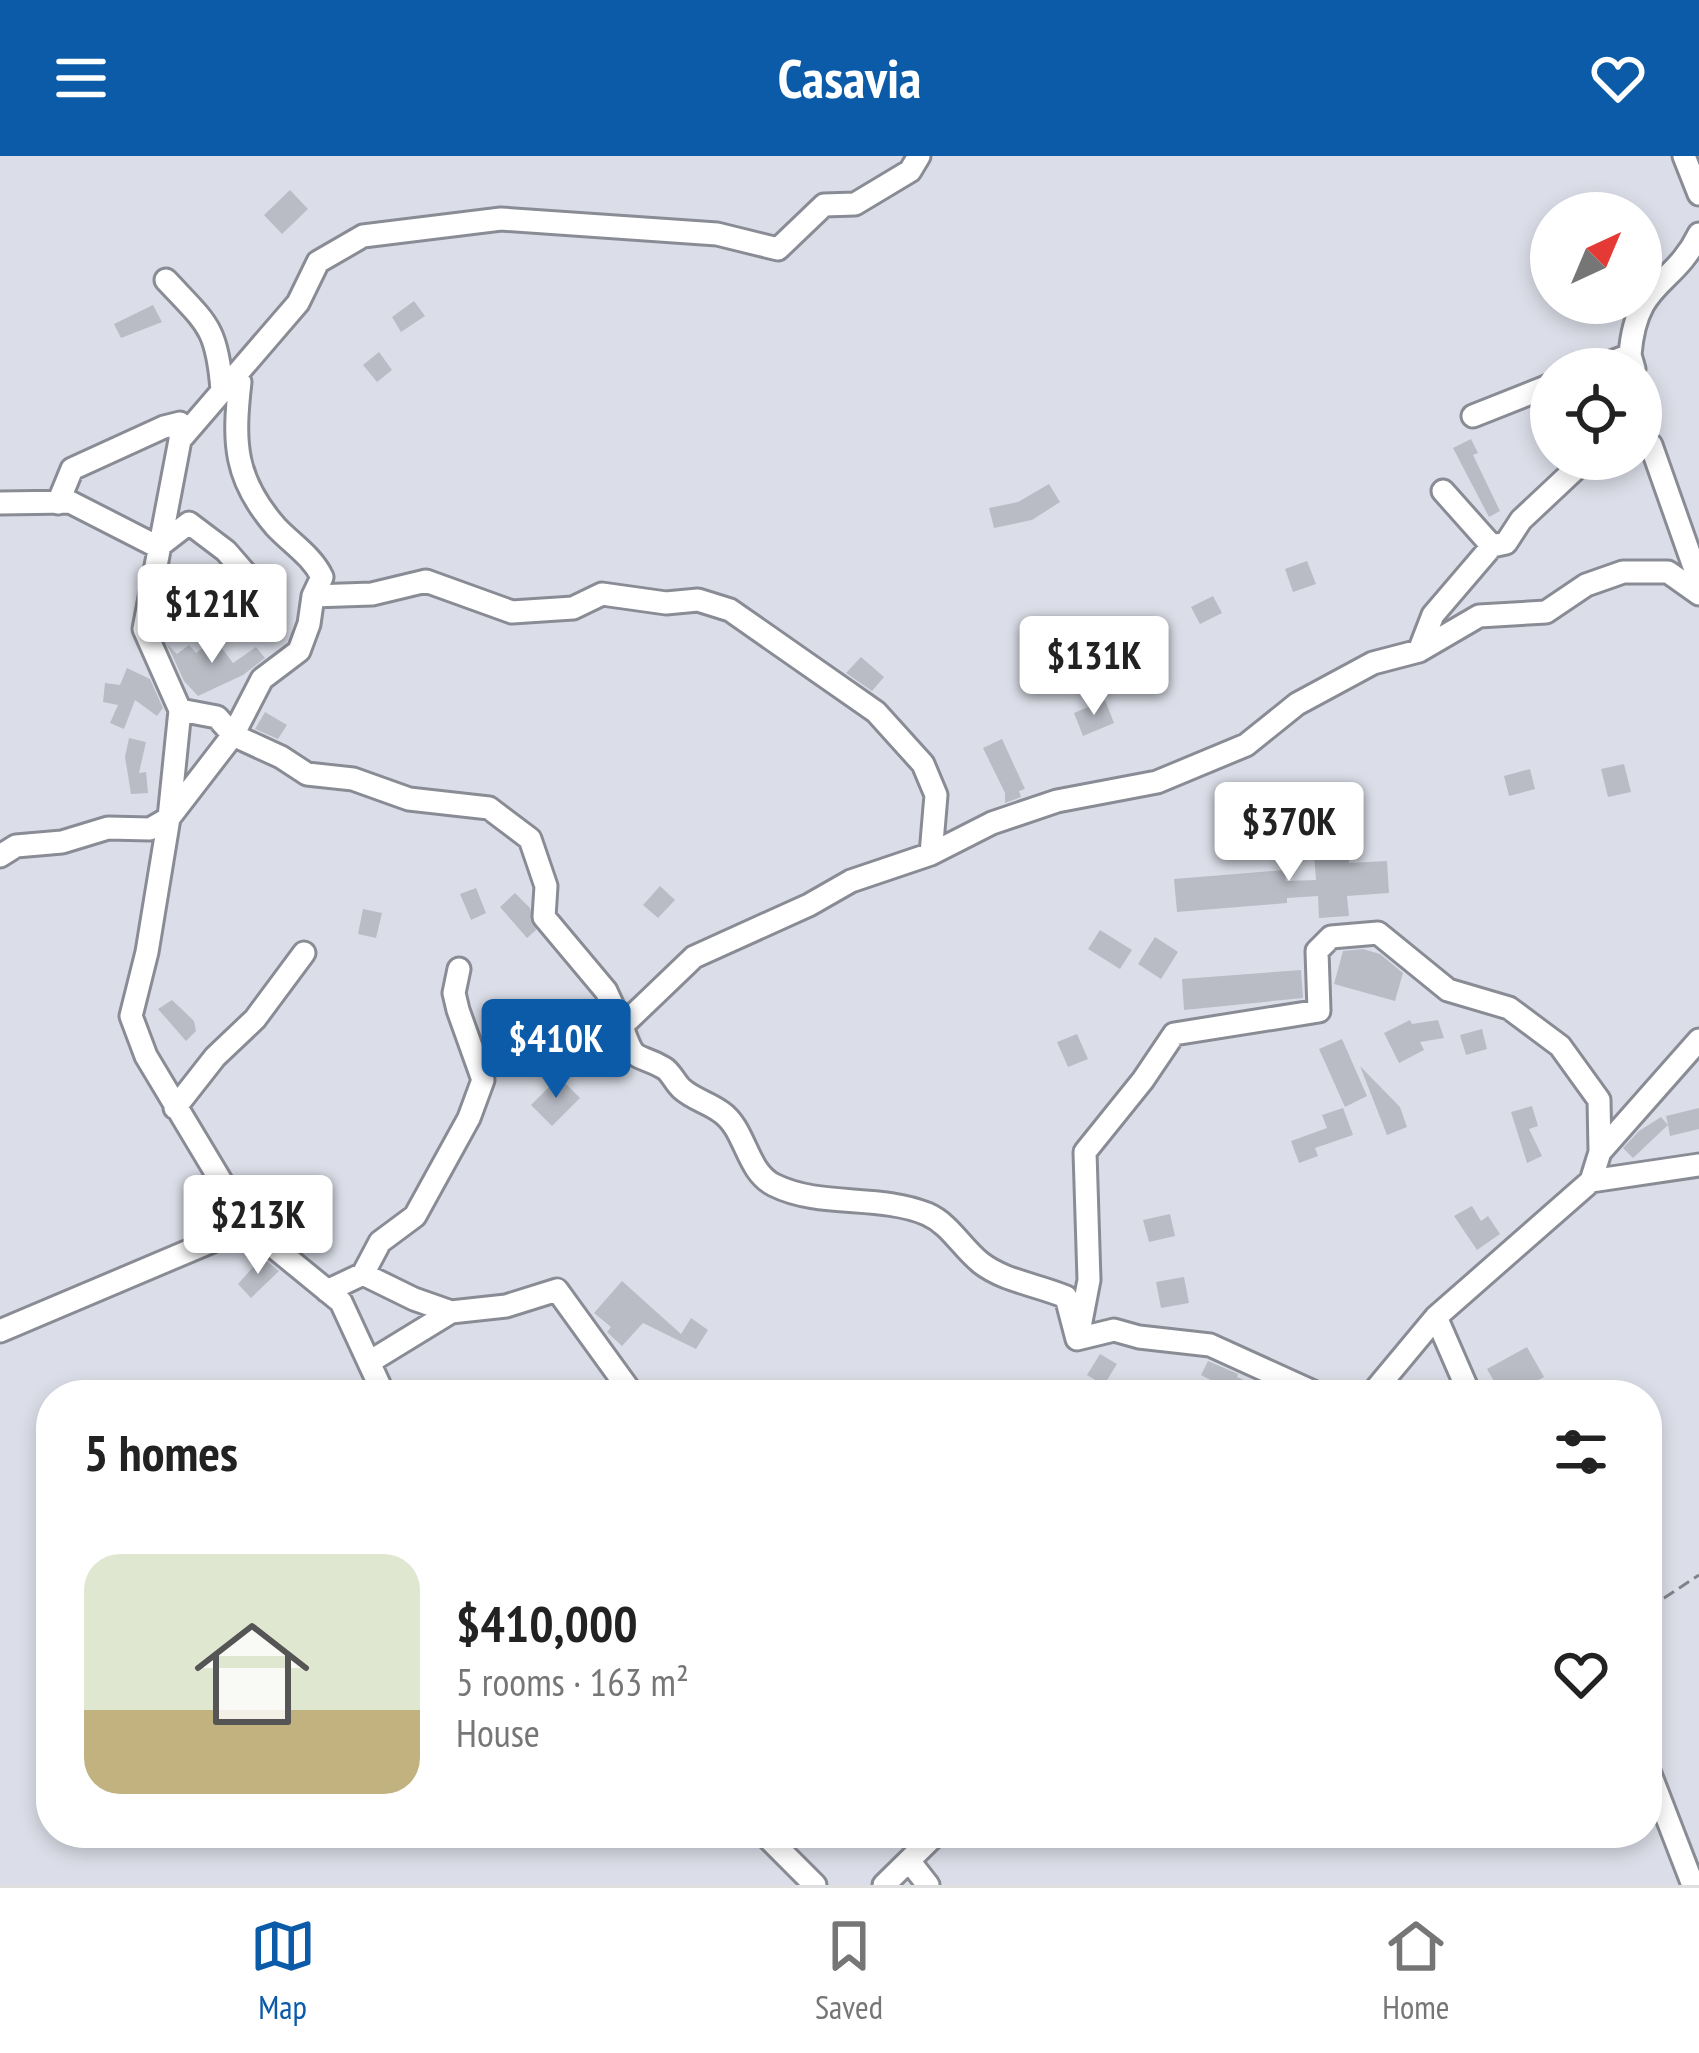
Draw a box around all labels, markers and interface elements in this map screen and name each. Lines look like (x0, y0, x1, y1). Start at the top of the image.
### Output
text: Casavia (778, 43, 921, 113)
icon: menu (48, 45, 114, 111)
icon: heart (1585, 45, 1651, 111)
north arrow (1530, 192, 1662, 324)
map controls (1530, 192, 1662, 480)
button: locate (1530, 348, 1662, 480)
pin: $121K (128, 564, 296, 666)
text: $121K (165, 577, 259, 628)
pin: $131K (1010, 616, 1178, 718)
text: $131K (1047, 629, 1141, 680)
pin: $370K (1205, 782, 1373, 884)
text: $370K (1242, 795, 1336, 846)
pin: $410K (472, 999, 640, 1101)
text: $410K (509, 1012, 603, 1063)
pin: $213K (174, 1175, 342, 1277)
text: $213K (211, 1188, 305, 1239)
text: 5 homes (84, 1419, 238, 1485)
icon: filters (1548, 1419, 1614, 1485)
text: $410,000 (456, 1590, 638, 1656)
icon: home (180, 1602, 324, 1746)
icon: heart (1548, 1641, 1614, 1707)
text: 5 rooms · 163 m² (456, 1656, 689, 1707)
text: House (456, 1707, 540, 1758)
tab: Map (250, 1913, 316, 2028)
tab: Saved (815, 1913, 883, 2028)
tab: Home (1382, 1913, 1449, 2028)

